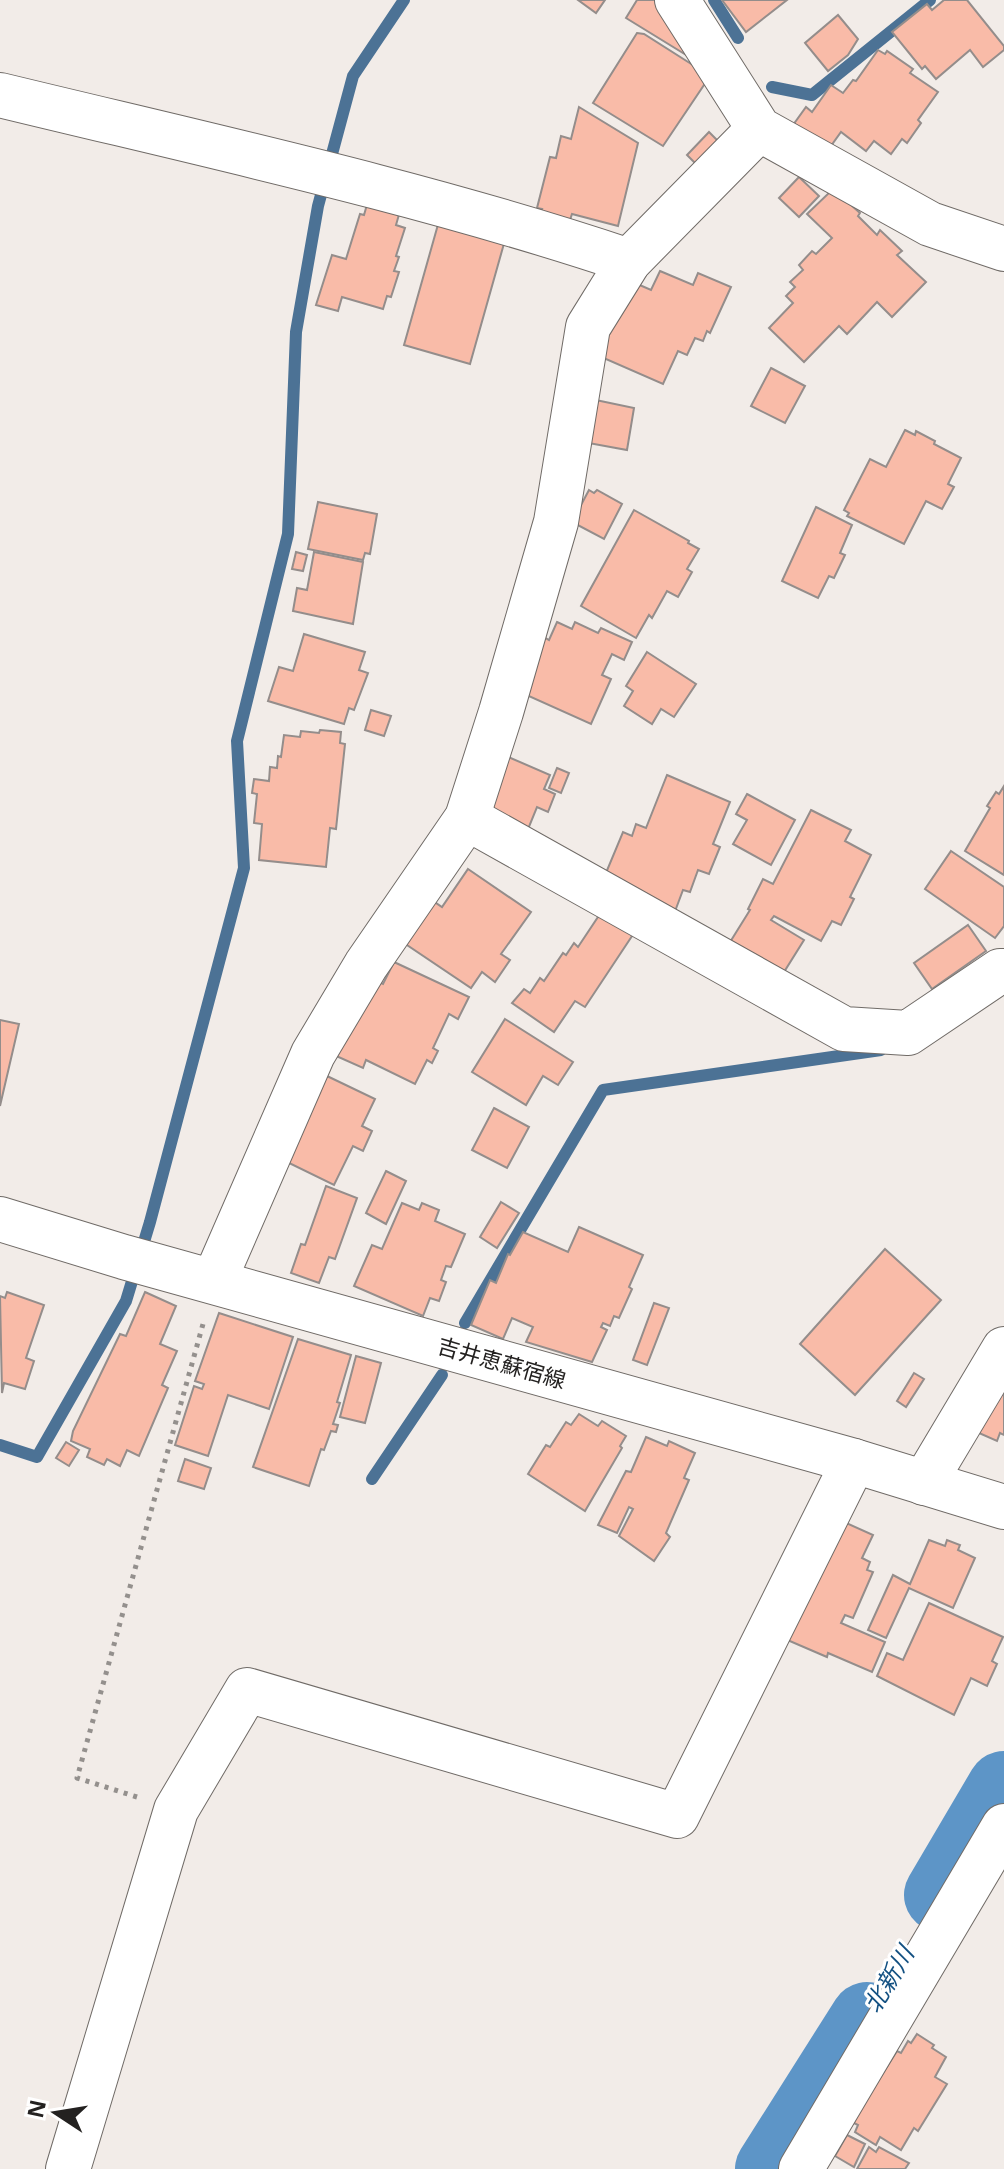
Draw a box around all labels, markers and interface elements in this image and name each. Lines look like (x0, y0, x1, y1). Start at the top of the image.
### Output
street label: 吉井恵蘇宿線 (434, 1329, 570, 1395)
water label: 北新川 (855, 1937, 922, 2018)
north arrow (16, 2073, 96, 2153)
text: N (19, 2097, 52, 2121)

